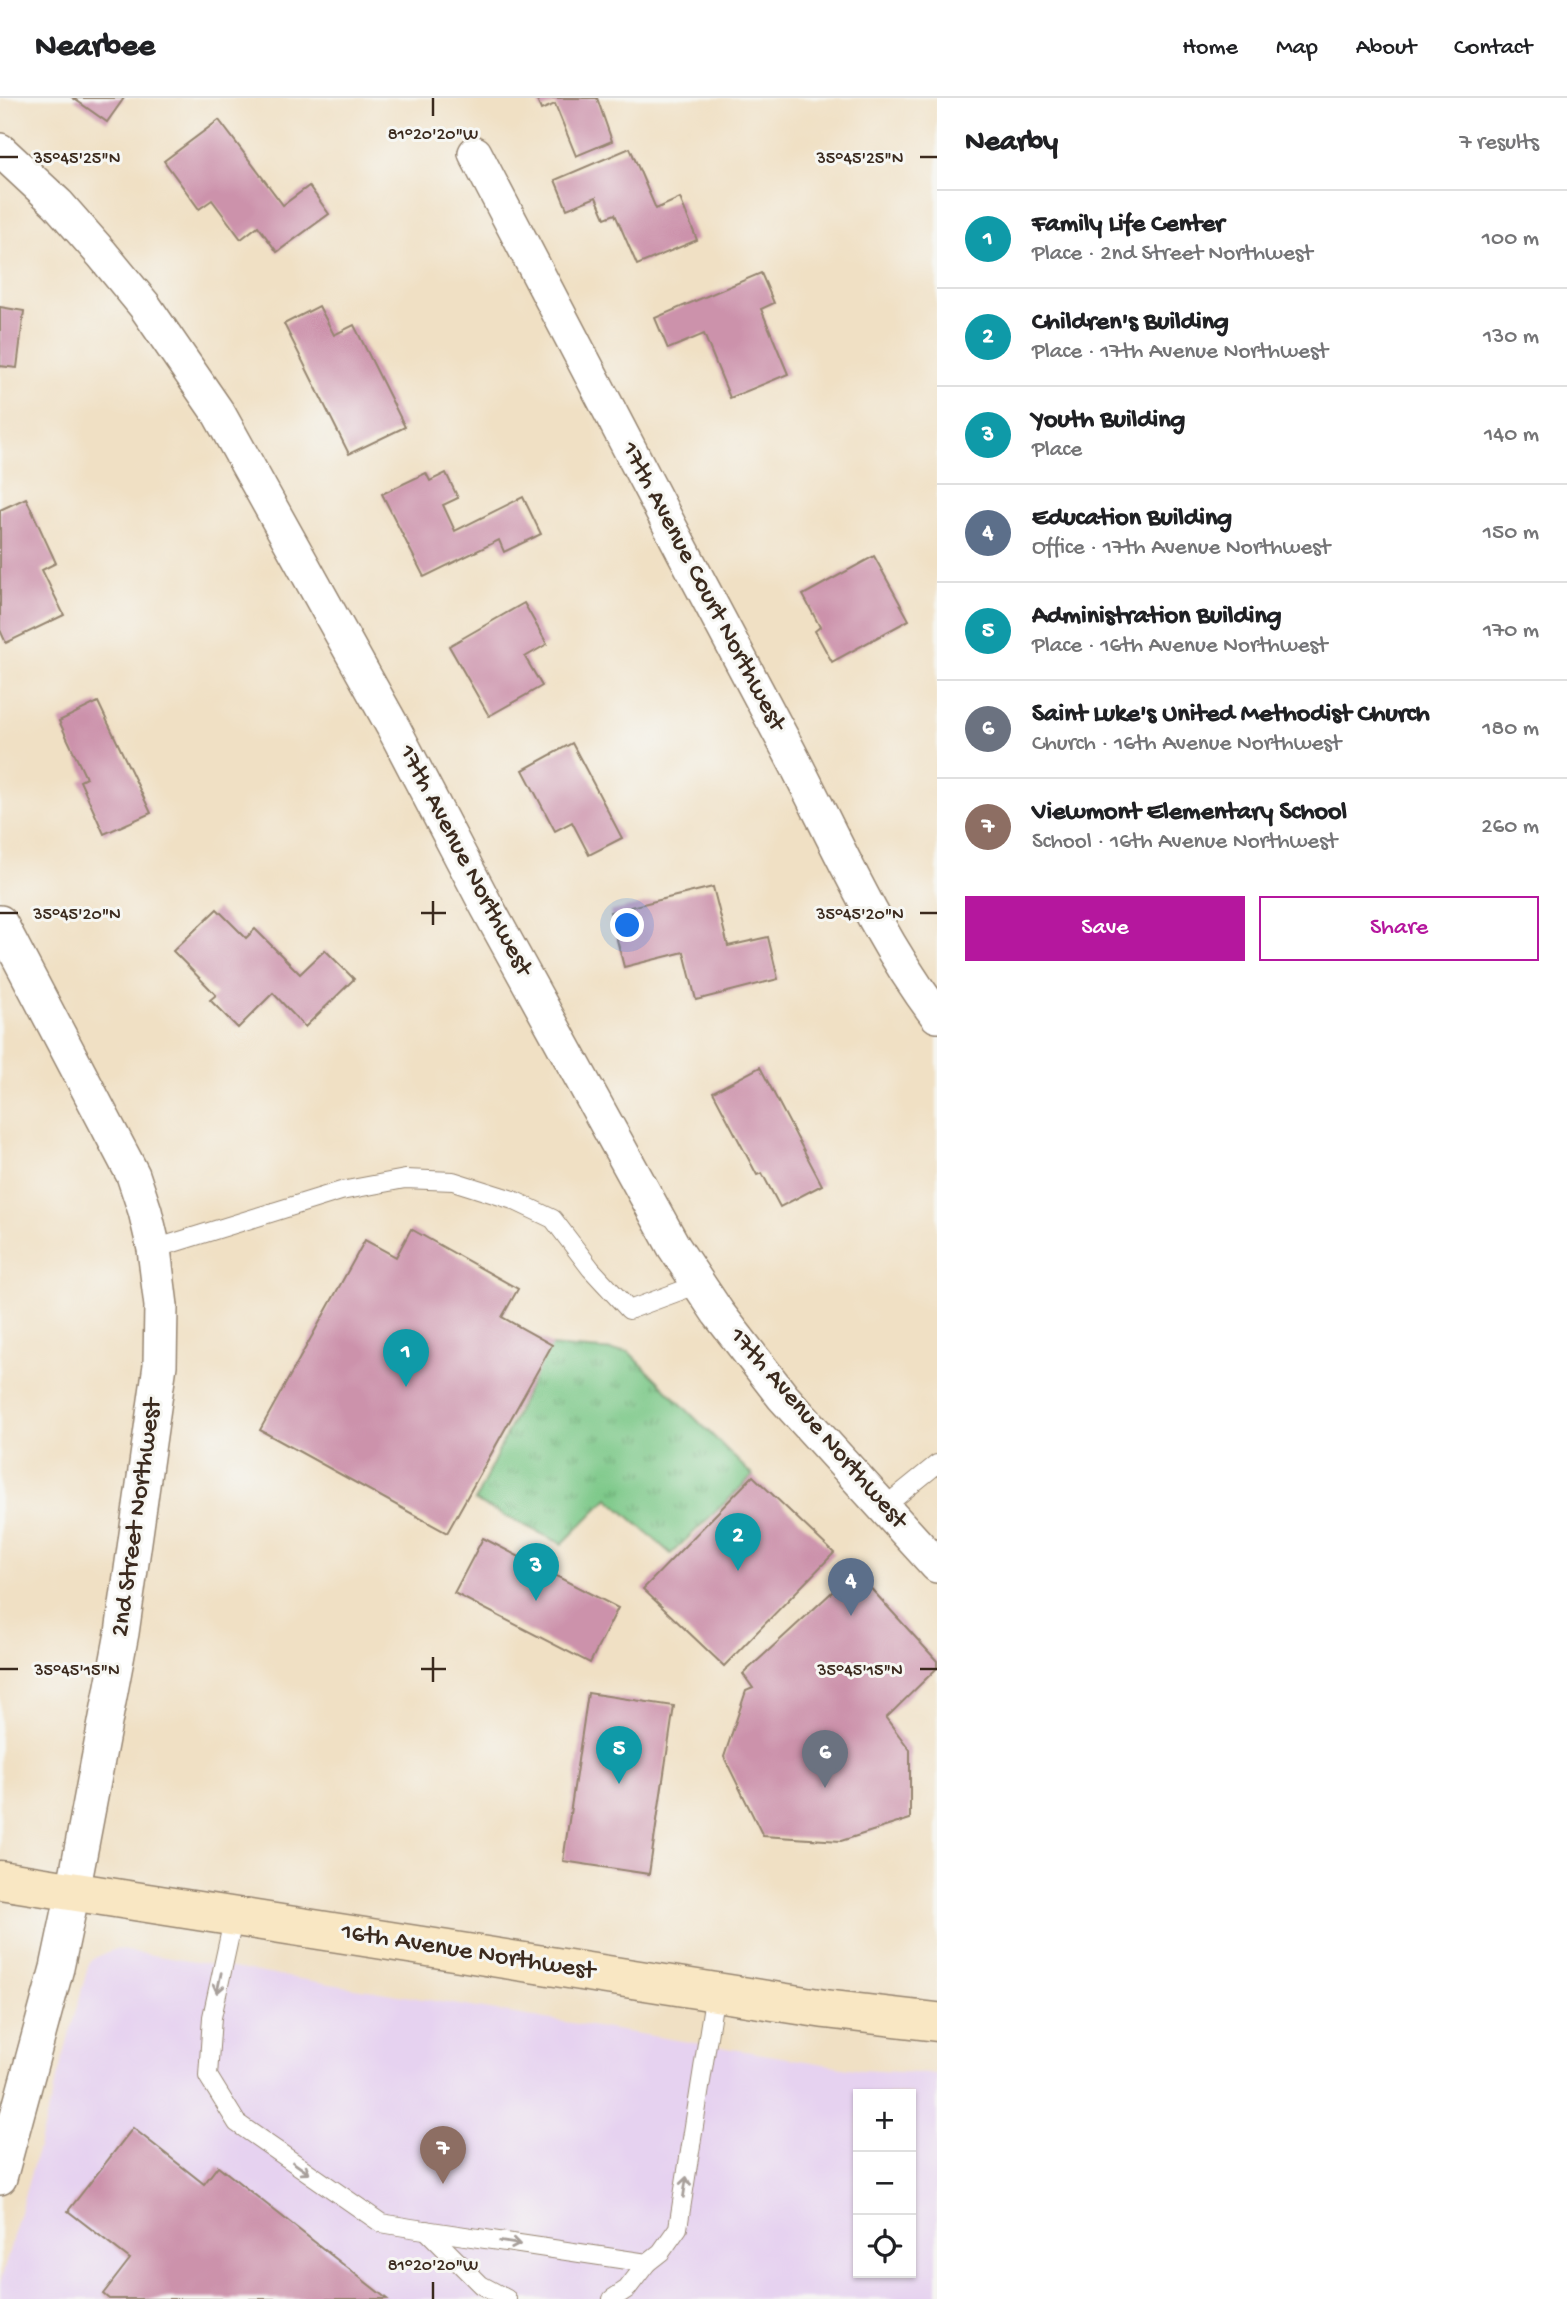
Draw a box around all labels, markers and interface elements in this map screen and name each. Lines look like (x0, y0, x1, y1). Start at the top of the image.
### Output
text: Nearbee (35, 29, 155, 67)
text: Home (1182, 34, 1238, 63)
text: Map (1276, 34, 1318, 63)
text: About (1356, 34, 1416, 63)
text: Contact (1454, 34, 1532, 63)
text: 81°20'20"W (388, 125, 478, 146)
text: Nearby (965, 126, 1058, 161)
text: 7 results (1459, 130, 1539, 157)
text: 35°45'25"N (33, 149, 120, 170)
text: 35°45'25"N (816, 149, 903, 170)
text: Family Life Center (1032, 210, 1224, 241)
text: 1 (983, 226, 993, 253)
text: 100 m (1482, 226, 1539, 253)
text: Place · 2nd Street Northwest (1032, 241, 1313, 268)
text: Children's Building (1032, 308, 1229, 339)
text: 2 (982, 324, 994, 351)
text: 130 m (1483, 324, 1539, 351)
text: Place · 17th Avenue Northwest (1032, 339, 1328, 366)
text: Youth Building (1032, 406, 1185, 437)
text: 3 (982, 422, 994, 449)
text: 140 m (1484, 422, 1539, 449)
street label: 17th Avenue Court Northwest (612, 436, 793, 739)
text: Place (1032, 437, 1082, 464)
text: Education Building (1032, 504, 1232, 535)
text: 4 (983, 520, 993, 547)
text: 150 m (1483, 520, 1539, 547)
text: Office · 17th Avenue Northwest (1032, 535, 1330, 562)
text: Administration Building (1032, 602, 1282, 633)
text: 5 (982, 618, 994, 645)
text: 170 m (1483, 618, 1539, 645)
text: Place · 16th Avenue Northwest (1032, 633, 1327, 660)
text: Saint Luke's United Methodist Church (1032, 700, 1430, 731)
text: 6 (982, 716, 994, 743)
text: 180 m (1482, 716, 1539, 743)
text: Church · 16th Avenue Northwest (1032, 731, 1341, 758)
street label: 17th Avenue Northwest (389, 739, 539, 984)
text: Viewmont Elementary School (1032, 798, 1347, 829)
text: 7 (982, 814, 994, 841)
text: 260 m (1481, 814, 1539, 841)
text: School · 16th Avenue Northwest (1032, 829, 1337, 856)
button: Save (965, 896, 1245, 961)
button: Share (1259, 896, 1539, 961)
text: 35°45'20"N (32, 905, 121, 926)
text: 35°45'20"N (815, 905, 904, 926)
your location (610, 908, 644, 942)
street label: 17th Avenue Northwest (720, 1321, 915, 1538)
pin: 1 (383, 1329, 429, 1387)
street label: 2nd Street Northwest (106, 1395, 170, 1639)
pin: 2 (715, 1513, 761, 1571)
pin: 3 (513, 1543, 559, 1601)
pin: 4 (828, 1558, 874, 1616)
text: 35°45'15"N (33, 1661, 120, 1682)
text: 35°45'15"N (816, 1661, 903, 1682)
pin: 5 (596, 1726, 642, 1784)
pin: 6 (802, 1730, 848, 1788)
street label: 16th Avenue Northwest (338, 1917, 600, 1989)
one-way arrow (212, 1971, 226, 1994)
map controls (853, 2089, 916, 2278)
button: + (853, 2089, 916, 2152)
pin: 7 (420, 2126, 466, 2184)
button: − (853, 2152, 916, 2215)
one-way arrow (291, 2161, 310, 2175)
one-way arrow (678, 2176, 691, 2199)
button: locate (853, 2215, 916, 2278)
one-way arrow (498, 2237, 521, 2250)
text: 81°20'20"W (388, 2256, 478, 2277)

